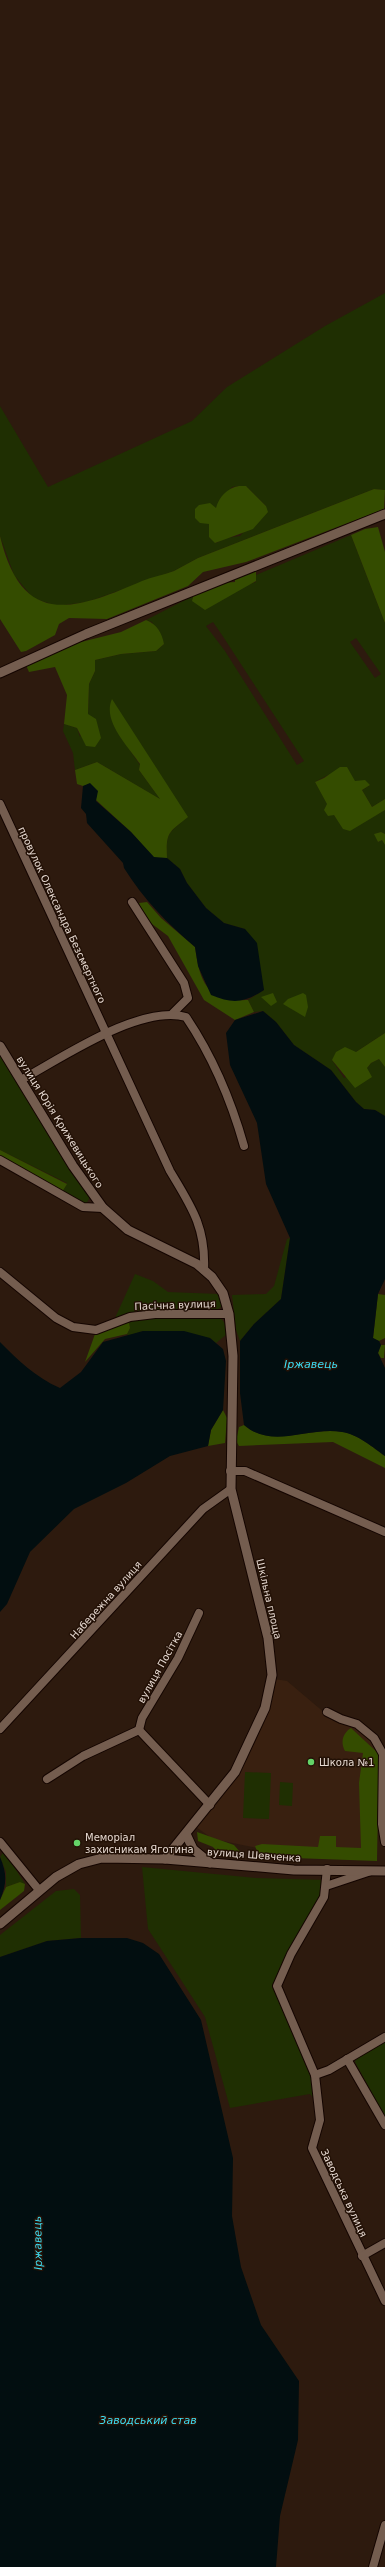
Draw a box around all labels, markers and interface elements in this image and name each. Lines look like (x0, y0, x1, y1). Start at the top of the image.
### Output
street label: провулок Олександра Безсмертного (16, 825, 108, 1005)
street label: вулиця Юрія Крижевицького (15, 1054, 105, 1190)
street label: Пасічна вулиця (134, 1298, 216, 1312)
water label: Іржавець (284, 1358, 338, 1371)
street label: Шкільна площа (254, 1558, 284, 1640)
street label: Набережна вулиця (68, 1559, 144, 1641)
street label: вулиця Посітка (136, 1629, 184, 1705)
marker: Школа №1 (306, 1757, 316, 1767)
place label: Школа №1 (319, 1757, 374, 1768)
place label: Меморіал захисникам Яготина (85, 1832, 194, 1855)
marker: Меморіал захисникам Яготина (72, 1838, 82, 1848)
street label: вулиця Шевченка (207, 1846, 301, 1864)
street label: Заводська вулиця (319, 2147, 369, 2239)
water label: Іржавець (31, 2216, 45, 2270)
water label: Заводський став (99, 2414, 197, 2427)

